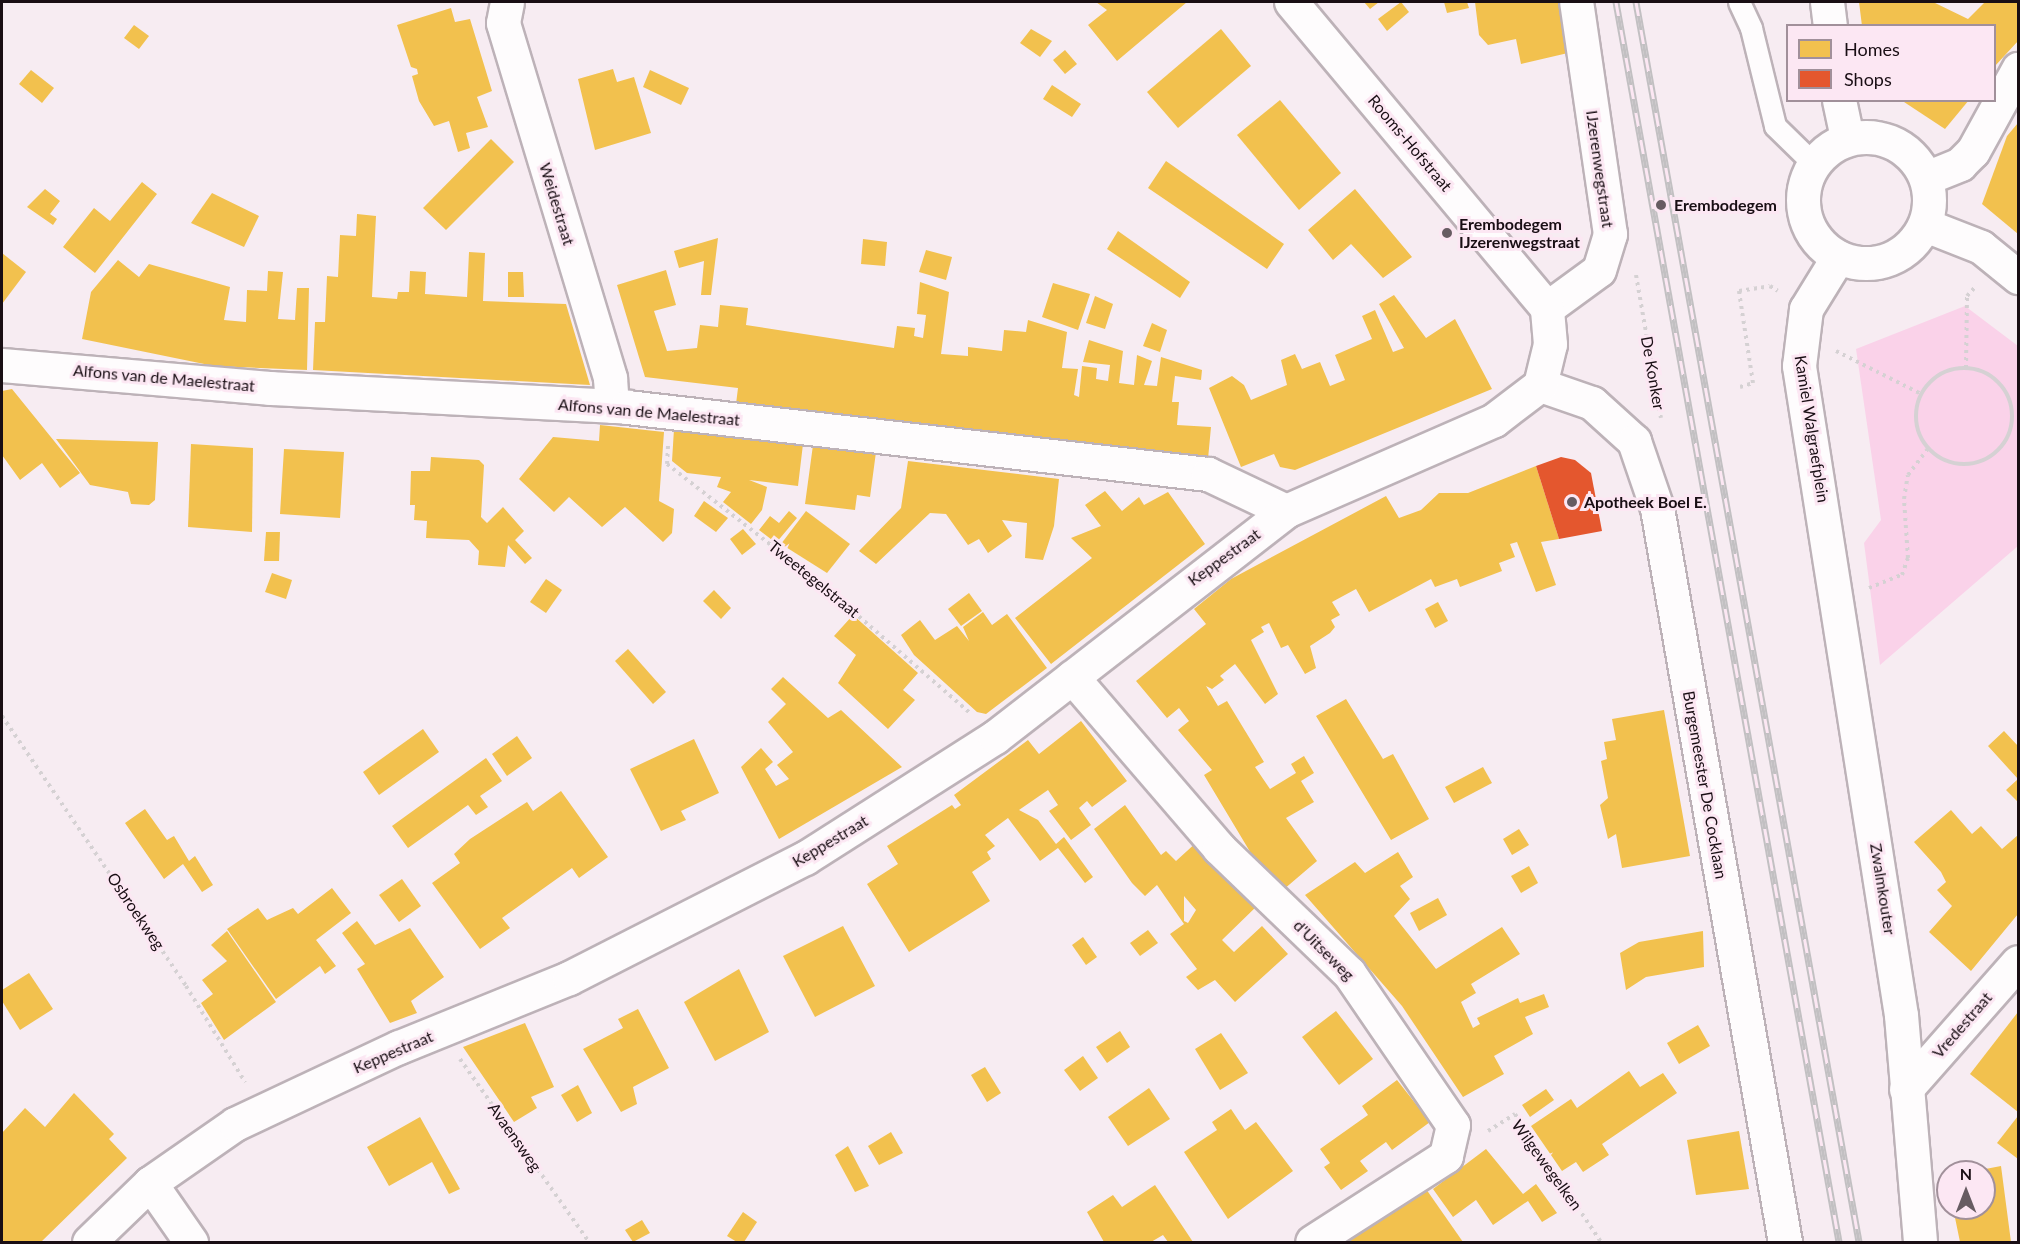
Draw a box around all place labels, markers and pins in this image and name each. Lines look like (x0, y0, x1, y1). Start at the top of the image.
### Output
place label: Erembodegem (1674, 195, 1777, 215)
marker: Erembodegem (1652, 196, 1670, 214)
place label: Erembodegem IJzerenwegstraat (1459, 214, 1580, 252)
marker: Erembodegem IJzerenwegstraat (1440, 226, 1454, 240)
place label: Apotheek Boel E. (1584, 492, 1707, 512)
marker: Apotheek Boel E. (1565, 495, 1579, 509)

